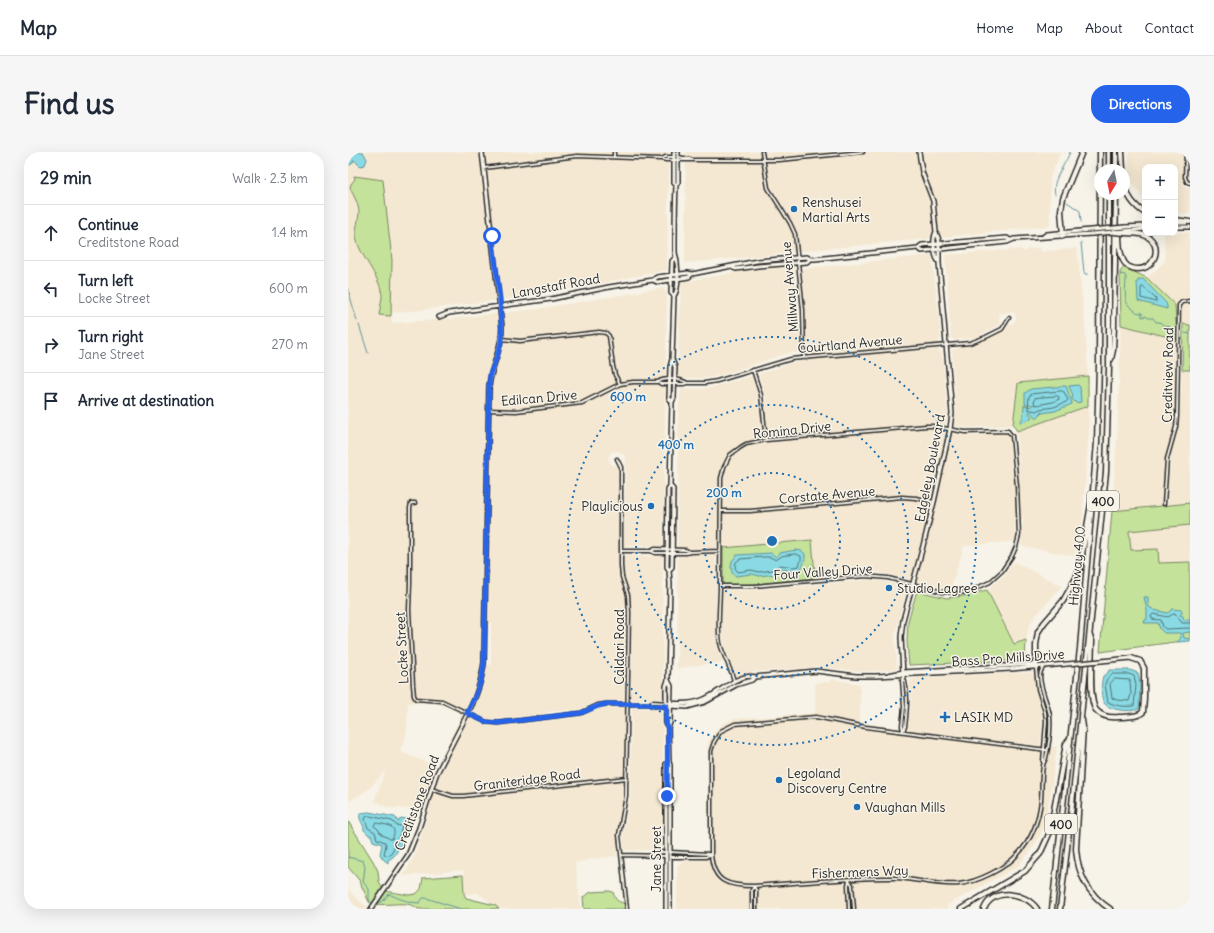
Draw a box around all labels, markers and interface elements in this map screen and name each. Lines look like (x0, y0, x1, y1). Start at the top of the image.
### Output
text: Map (20, 16, 57, 40)
text: Home (976, 19, 1014, 37)
text: Map (1036, 19, 1063, 37)
text: About (1085, 19, 1123, 37)
text: Contact (1145, 19, 1194, 37)
button: Directions (1091, 85, 1190, 123)
text: Find us (24, 86, 115, 122)
north arrow (1094, 164, 1130, 200)
map controls (1142, 164, 1178, 236)
button: + (1142, 164, 1178, 200)
text: 29 min (40, 167, 92, 189)
text: Walk · 2.3 km (232, 170, 308, 187)
place label: Renshusei Martial Arts (802, 194, 870, 226)
button: − (1142, 200, 1178, 236)
marker: Renshusei Martial Arts (789, 204, 799, 214)
text: Continue (78, 215, 139, 234)
icon: ahead (40, 222, 62, 244)
text: 1.4 km (272, 224, 308, 241)
route start (483, 227, 501, 245)
text: Creditstone Road (78, 234, 179, 251)
street label: Millway Avenue (778, 241, 802, 333)
street label: Langstaff Road (511, 270, 602, 302)
text: Turn left (78, 271, 133, 290)
icon: left (40, 278, 62, 300)
text: 600 m (269, 280, 308, 297)
text: Locke Street (78, 290, 150, 307)
text: Turn right (78, 327, 143, 346)
street label: Creditview Road (1159, 327, 1177, 423)
street label: Courtland Avenue (797, 331, 903, 357)
icon: right (40, 334, 62, 356)
text: 270 m (271, 336, 308, 353)
text: Jane Street (78, 346, 144, 363)
street label: Edilcan Drive (500, 386, 578, 410)
text: 600 m (610, 389, 647, 404)
icon: arrive (40, 390, 62, 412)
text: Arrive at destination (78, 391, 214, 410)
street label: Edgeley Boulevard (911, 412, 949, 523)
street label: Romina Drive (752, 417, 832, 443)
text: 400 m (658, 437, 695, 452)
street label: Corstate Avenue (778, 482, 876, 508)
text: 200 m (706, 485, 742, 500)
road number: 400 (1087, 491, 1119, 511)
place label: Playlicious (581, 498, 643, 515)
marker: Playlicious (646, 501, 656, 511)
street label: Highway 400 (1065, 526, 1089, 606)
centre of rings (765, 534, 779, 548)
street label: Four Valley Drive (773, 560, 873, 584)
place label: Studio Lagree (897, 580, 977, 597)
marker: Studio Lagree (884, 583, 894, 593)
street label: Caldari Road (611, 609, 628, 685)
street label: Locke Street (392, 611, 412, 684)
street label: Bass Pro Mills Drive (951, 646, 1065, 670)
place label: LASIK MD (954, 709, 1013, 726)
marker: LASIK MD (939, 711, 951, 723)
street label: Creditstone Road (391, 752, 443, 853)
street label: Graniteridge Road (473, 765, 582, 795)
place label: Legoland Discovery Centre (787, 765, 887, 797)
marker: Legoland Discovery Centre (774, 775, 784, 785)
route end (658, 787, 676, 805)
place label: Vaughan Mills (865, 799, 946, 816)
marker: Vaughan Mills (852, 802, 862, 812)
road number: 400 (1045, 814, 1077, 834)
street label: Jane Street (648, 825, 665, 892)
street label: Fishermens Way (811, 862, 909, 882)

